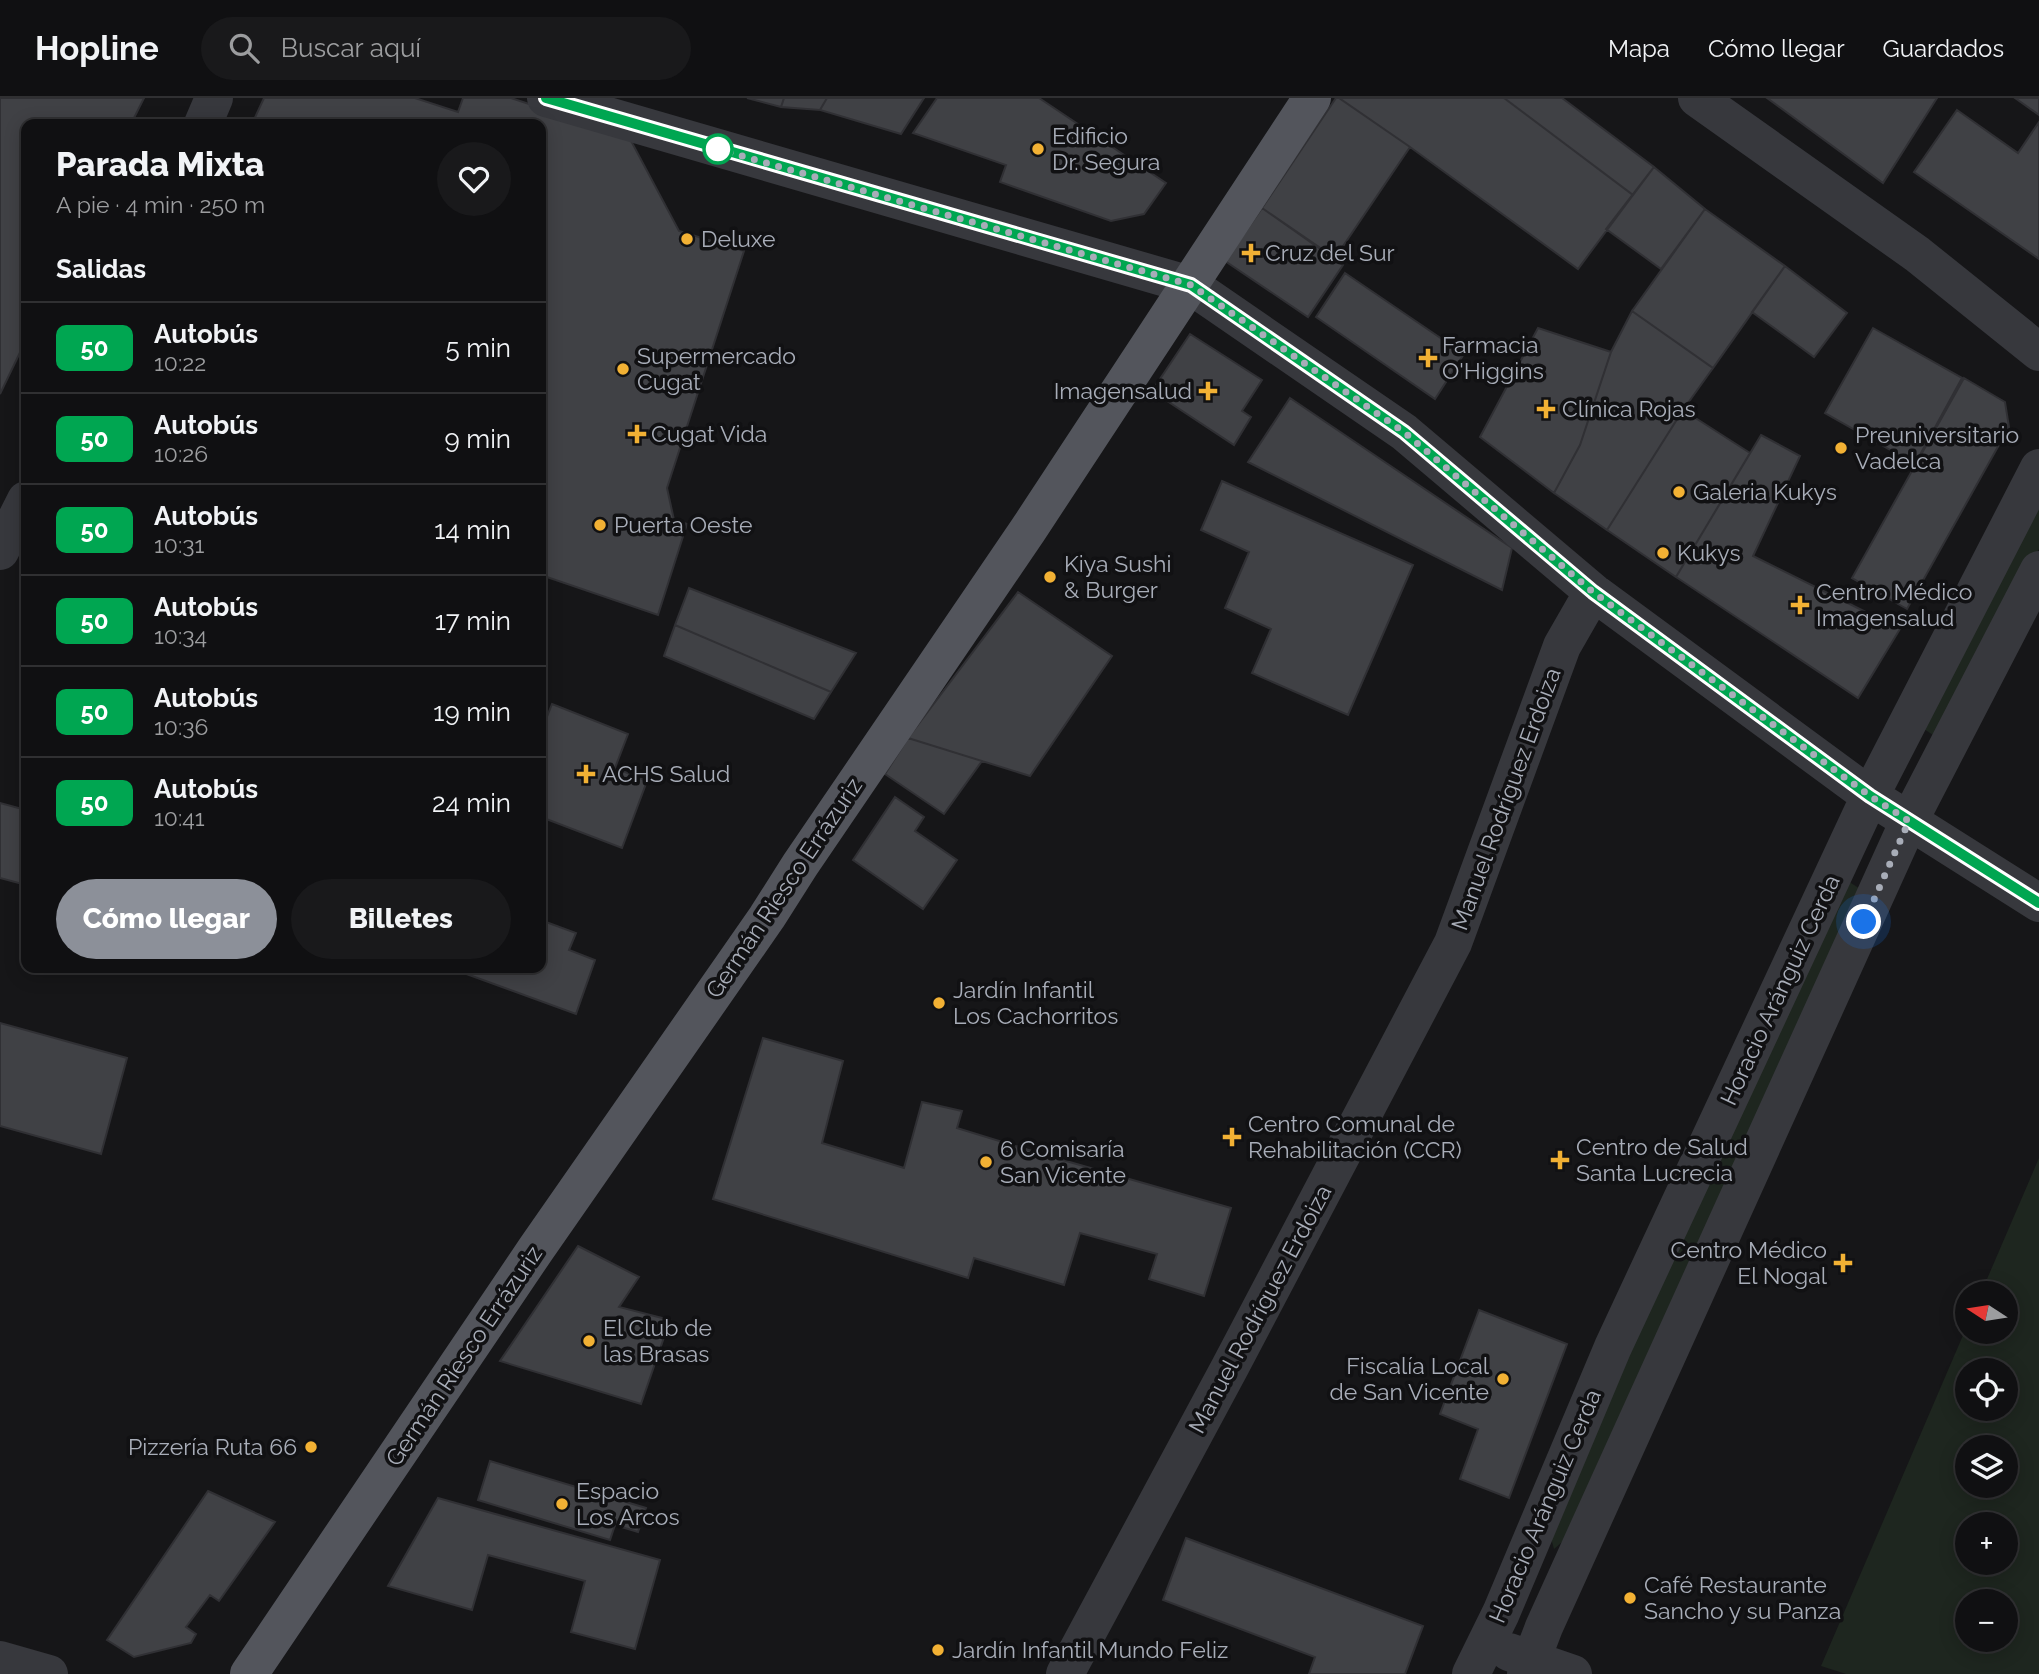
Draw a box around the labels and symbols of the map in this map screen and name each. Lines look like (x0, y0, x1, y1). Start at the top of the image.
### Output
place label: Edificio Dr. Segura (1052, 122, 1160, 175)
unlabelled marker (703, 134, 733, 164)
marker: Edificio Dr. Segura (1030, 141, 1046, 157)
place label: Deluxe (701, 225, 775, 252)
marker: Deluxe (679, 231, 695, 247)
place label: Cruz del Sur (1265, 239, 1395, 266)
marker: Cruz del Sur (1243, 245, 1259, 261)
place label: Farmacia O'Higgins (1442, 331, 1544, 384)
place label: Supermercado Cugat (637, 342, 796, 395)
marker: Farmacia O'Higgins (1420, 350, 1436, 366)
marker: Supermercado Cugat (615, 361, 631, 377)
place label: Imagensalud (1054, 377, 1192, 404)
marker: Imagensalud (1198, 381, 1218, 401)
place label: Clínica Rojas (1562, 395, 1696, 422)
marker: Clínica Rojas (1536, 399, 1556, 419)
place label: Cugat Vida (651, 420, 767, 447)
place label: Preuniversitario Vadelca (1855, 421, 2019, 474)
marker: Cugat Vida (629, 426, 645, 442)
marker: Preuniversitario Vadelca (1833, 440, 1849, 456)
place label: Galeria Kukys (1693, 478, 1837, 505)
marker: Galeria Kukys (1671, 484, 1687, 500)
place label: Puerta Oeste (614, 511, 753, 538)
marker: Puerta Oeste (592, 517, 608, 533)
place label: Kukys (1677, 539, 1741, 566)
marker: Kukys (1655, 545, 1671, 561)
place label: Kiya Sushi & Burger (1064, 550, 1172, 603)
marker: Kiya Sushi & Burger (1042, 569, 1058, 585)
place label: Centro Médico Imagensalud (1816, 578, 1973, 631)
marker: Centro Médico Imagensalud (1790, 595, 1810, 615)
street label: Manuel Rodríguez Erdoiza (1445, 664, 1566, 934)
place label: ACHS Salud (602, 760, 730, 787)
marker: ACHS Salud (576, 764, 596, 784)
street label: Germán Riesco Errázuriz (700, 773, 867, 1003)
street label: Horacio Aránguiz Cerda (1714, 870, 1845, 1109)
your location (1846, 904, 1881, 939)
place label: Jardín Infantil Los Cachorritos (953, 976, 1118, 1029)
marker: Jardín Infantil Los Cachorritos (931, 995, 947, 1011)
place label: Centro Comunal de Rehabilitación (CCR) (1248, 1110, 1462, 1163)
marker: Centro Comunal de Rehabilitación (CCR) (1222, 1127, 1242, 1147)
place label: Centro de Salud Santa Lucrecia (1576, 1133, 1748, 1186)
place label: 6 Comisaría San Vicente (1000, 1135, 1126, 1188)
marker: Centro de Salud Santa Lucrecia (1550, 1150, 1570, 1170)
marker: 6 Comisaría San Vicente (978, 1154, 994, 1170)
street label: Manuel Rodríguez Erdoiza (1183, 1180, 1337, 1437)
place label: Centro Médico El Nogal (1670, 1236, 1828, 1289)
street label: Germán Riesco Errázuriz (380, 1241, 547, 1471)
marker: Centro Médico El Nogal (1833, 1253, 1853, 1273)
north arrow (1955, 1281, 2018, 1344)
place label: El Club de las Brasas (603, 1314, 712, 1367)
marker: El Club de las Brasas (581, 1333, 597, 1349)
place label: Fiscalía Local de San Vicente (1329, 1352, 1490, 1405)
marker: Fiscalía Local de San Vicente (1495, 1371, 1511, 1387)
street label: Horacio Aránguiz Cerda (1483, 1385, 1606, 1627)
place label: Pizzería Ruta 66 (128, 1433, 297, 1460)
marker: Pizzería Ruta 66 (303, 1439, 319, 1455)
place label: Espacio Los Arcos (576, 1477, 680, 1530)
marker: Espacio Los Arcos (554, 1496, 570, 1512)
place label: Café Restaurante Sancho y su Panza (1644, 1571, 1841, 1624)
marker: Café Restaurante Sancho y su Panza (1622, 1590, 1638, 1606)
place label: Jardín Infantil Mundo Feliz (952, 1636, 1228, 1663)
marker: Jardín Infantil Mundo Feliz (930, 1642, 946, 1658)

